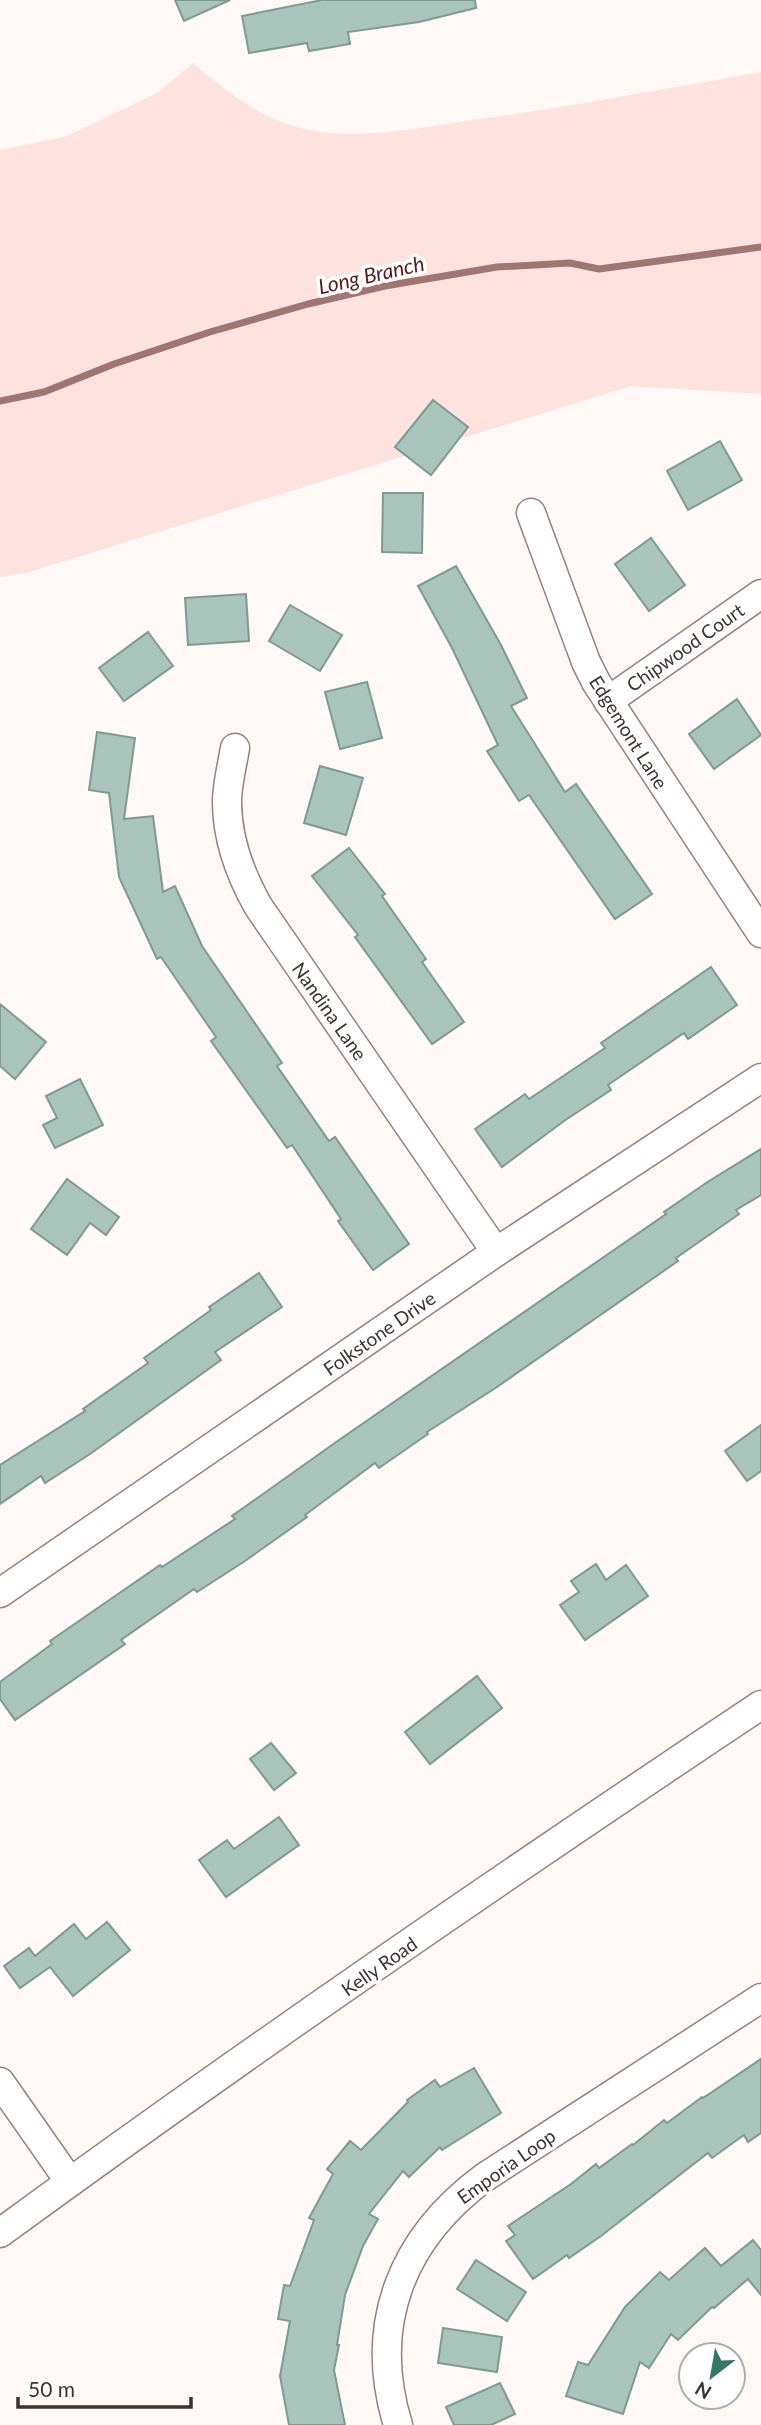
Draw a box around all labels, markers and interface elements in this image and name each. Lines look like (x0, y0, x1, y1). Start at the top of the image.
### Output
water label: Long Branch (316, 250, 426, 298)
street label: Chipwood Court (622, 598, 748, 696)
street label: Edgemont Lane (585, 671, 673, 793)
street label: Nandina Lane (288, 958, 372, 1064)
street label: Folkstone Drive (319, 1286, 439, 1380)
street label: Kelly Road (337, 1932, 421, 2000)
street label: Emporia Loop (452, 2124, 560, 2208)
north arrow (677, 2341, 747, 2411)
scale bar (18, 2366, 191, 2410)
text: 50 m (28, 2376, 75, 2401)
text: N (691, 2377, 715, 2405)

